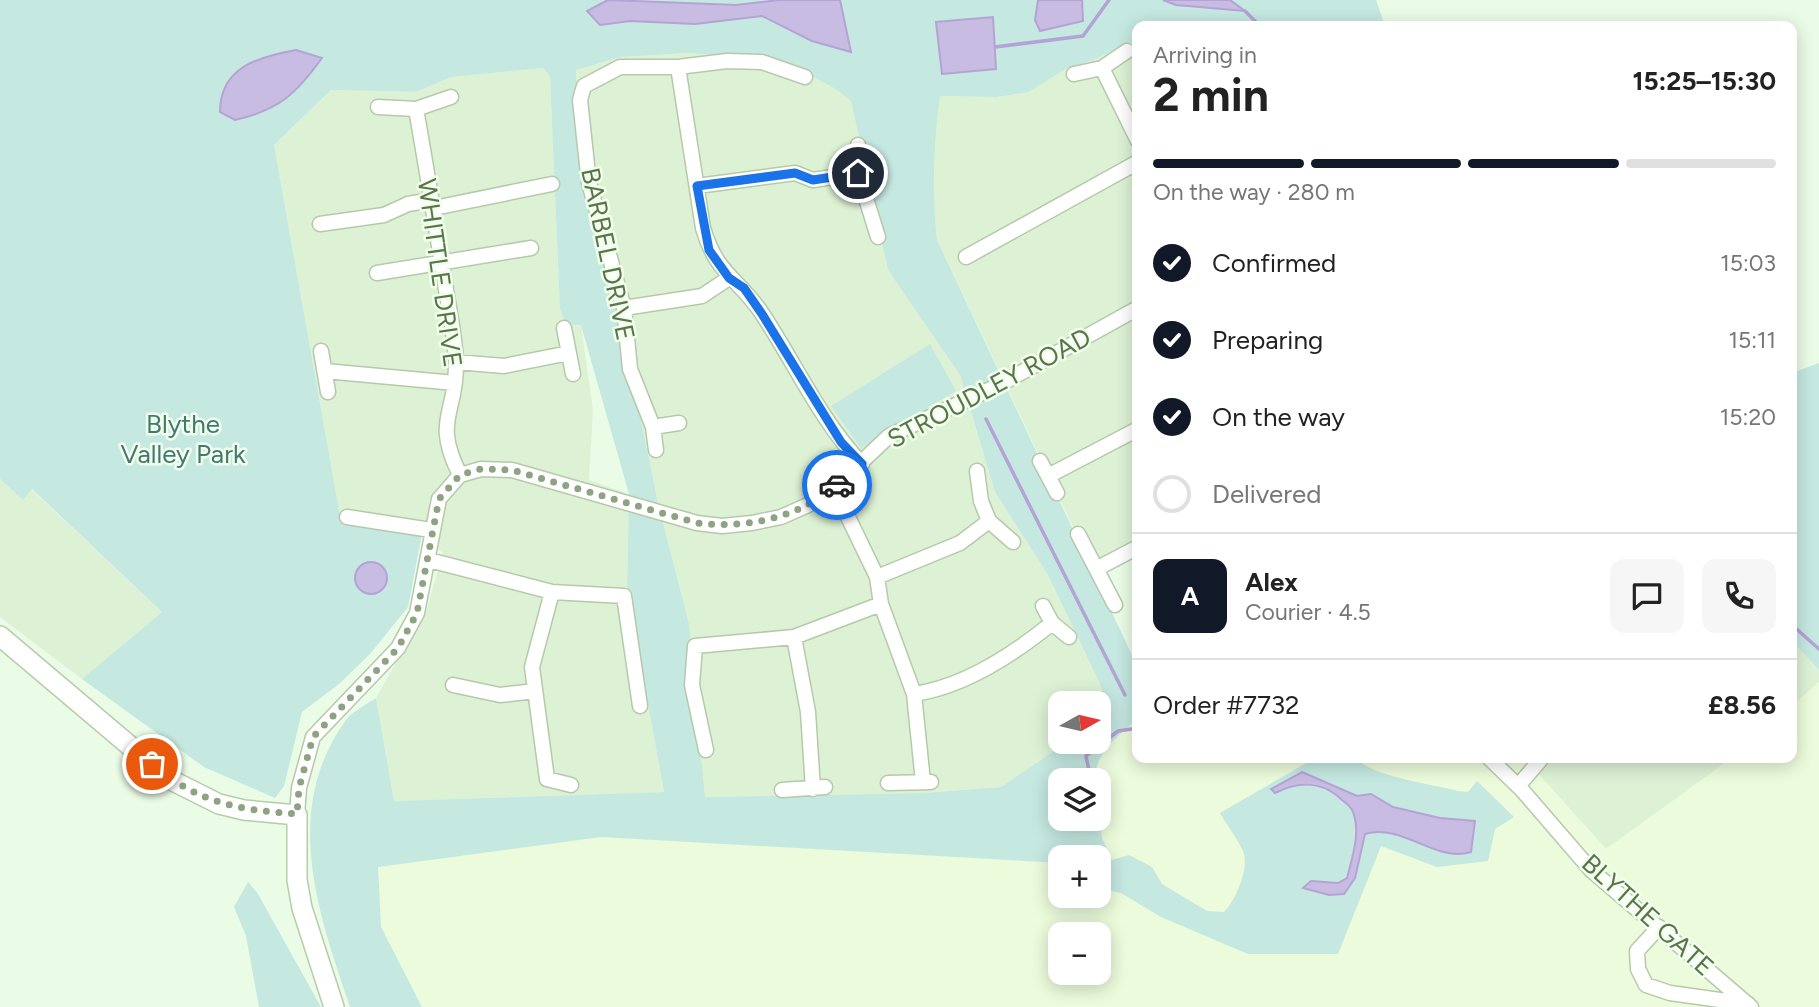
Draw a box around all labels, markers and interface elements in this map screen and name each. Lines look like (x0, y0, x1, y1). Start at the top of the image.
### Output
text: Arriving in (1153, 41, 1257, 69)
text: 15:25–15:30 (1632, 65, 1776, 97)
text: 2 min (1153, 67, 1269, 123)
pin (828, 143, 888, 203)
icon: home (839, 154, 877, 192)
street label: BARBEL DRIVE (574, 165, 642, 343)
street label: WHITTLE DRIVE (411, 177, 469, 369)
text: On the way · 280 m (1153, 178, 1355, 206)
icon: check (1153, 244, 1191, 282)
text: Confirmed (1212, 247, 1336, 279)
text: 15:03 (1720, 249, 1776, 277)
street label: STROUDLEY ROAD (882, 321, 1096, 455)
icon: check (1153, 321, 1191, 359)
text: Preparing (1212, 324, 1323, 356)
text: 15:11 (1728, 326, 1776, 354)
icon: check (1153, 398, 1191, 436)
text: On the way (1212, 401, 1345, 433)
text: 15:20 (1720, 403, 1776, 431)
park label: Blythe Valley Park (120, 408, 246, 470)
courier (802, 450, 872, 520)
icon: car (818, 466, 856, 504)
text: Delivered (1212, 478, 1321, 510)
button: chat (1610, 559, 1684, 633)
button: phone (1702, 559, 1776, 633)
text: Alex (1245, 566, 1298, 598)
text: A (1181, 580, 1199, 612)
text: Courier · 4.5 (1245, 598, 1371, 626)
text: Order #7732 (1153, 689, 1300, 721)
text: £8.56 (1708, 689, 1776, 721)
north arrow (1048, 691, 1111, 754)
map controls (1048, 691, 1111, 985)
pin (122, 734, 182, 794)
icon: bag (133, 745, 171, 783)
button: layers (1048, 768, 1111, 831)
button: + (1048, 845, 1111, 908)
street label: BLYTHE GATE (1575, 847, 1721, 983)
button: − (1048, 922, 1111, 985)

